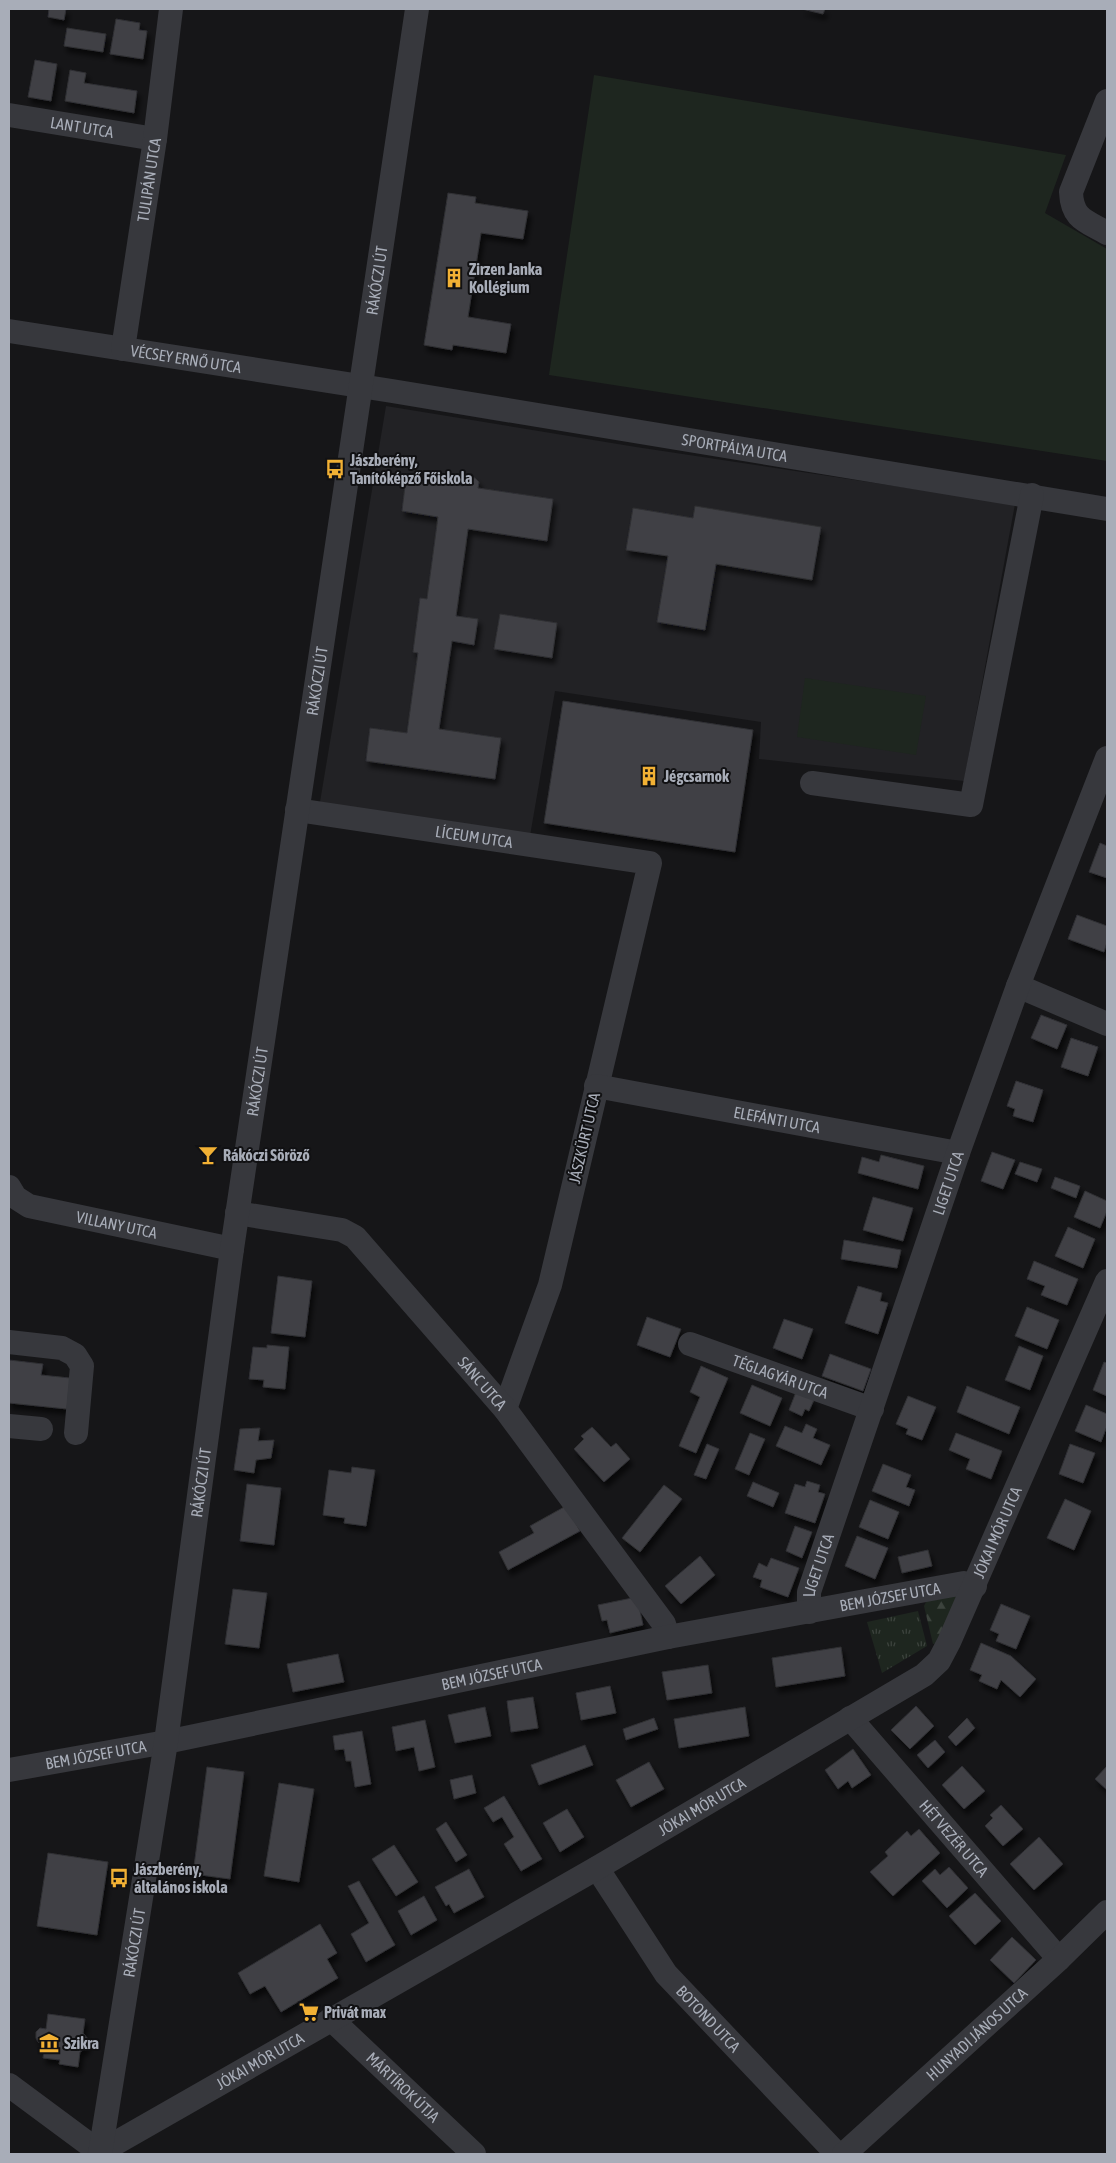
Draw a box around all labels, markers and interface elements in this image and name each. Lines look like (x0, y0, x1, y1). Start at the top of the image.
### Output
street label: LANT UTCA (49, 113, 115, 141)
street label: TULIPÁN UTCA (133, 137, 164, 223)
street label: RÁKÓCZI ÚT (362, 245, 391, 316)
place label: Zirzen Janka Kollégium (469, 260, 542, 296)
building icon: Zirzen Janka Kollégium (443, 267, 465, 289)
street label: VÉCSEY ERNŐ UTCA (129, 341, 243, 376)
street label: SPORTPÁLYA UTCA (681, 430, 789, 465)
place label: Jászberény, Tanítóképző Főiskola (349, 451, 472, 487)
bus stop icon: Jászberény, Tanítóképző Főiskola (324, 458, 346, 480)
street label: RÁKÓCZI ÚT (303, 645, 331, 717)
building icon: Jégcsarnok (638, 765, 660, 787)
place label: Jégcsarnok (663, 767, 730, 785)
street label: LÍCEUM UTCA (434, 822, 514, 851)
street label: RÁKÓCZI ÚT (243, 1046, 271, 1117)
street label: JÁSZKÜRT UTCA (565, 1091, 603, 1185)
street label: ELEFÁNTI UTCA (732, 1103, 822, 1136)
bar icon: Rákóczi Söröző (197, 1144, 219, 1166)
place label: Rákóczi Söröző (223, 1146, 310, 1164)
street label: LIGET UTCA (929, 1149, 967, 1217)
street label: VILLANY UTCA (75, 1207, 159, 1242)
street label: TÉGLAGYÁR UTCA (730, 1351, 831, 1402)
street label: SÁNC UTCA (454, 1353, 511, 1414)
street label: RÁKÓCZI ÚT (187, 1447, 214, 1518)
street label: JÓKAI MÓR UTCA (969, 1484, 1025, 1581)
street label: LIGET UTCA (800, 1531, 837, 1597)
street label: BEM JÓZSEF UTCA (838, 1578, 942, 1615)
street label: BEM JÓZSEF UTCA (440, 1655, 543, 1693)
street label: BEM JÓZSEF UTCA (44, 1737, 148, 1772)
street label: JÓKAI MÓR UTCA (655, 1773, 749, 1839)
street label: HÉT VEZÉR UTCA (916, 1796, 992, 1880)
place label: Jászberény, általános iskola (133, 1860, 228, 1896)
bus stop icon: Jászberény, általános iskola (108, 1867, 130, 1889)
street label: RÁKÓCZI ÚT (119, 1907, 148, 1979)
street label: BOTOND UTCA (673, 1982, 744, 2056)
street label: HUNYADI JÁNOS UTCA (923, 1983, 1031, 2084)
supermarket icon: Privát max (298, 2001, 320, 2023)
place label: Privát max (324, 2003, 387, 2021)
street label: JÓKAI MÓR UTCA (213, 2029, 307, 2093)
museum icon: Szikra (38, 2032, 60, 2054)
place label: Szikra (64, 2034, 99, 2052)
street label: MÁRTÍROK ÚTJA (363, 2048, 443, 2126)

